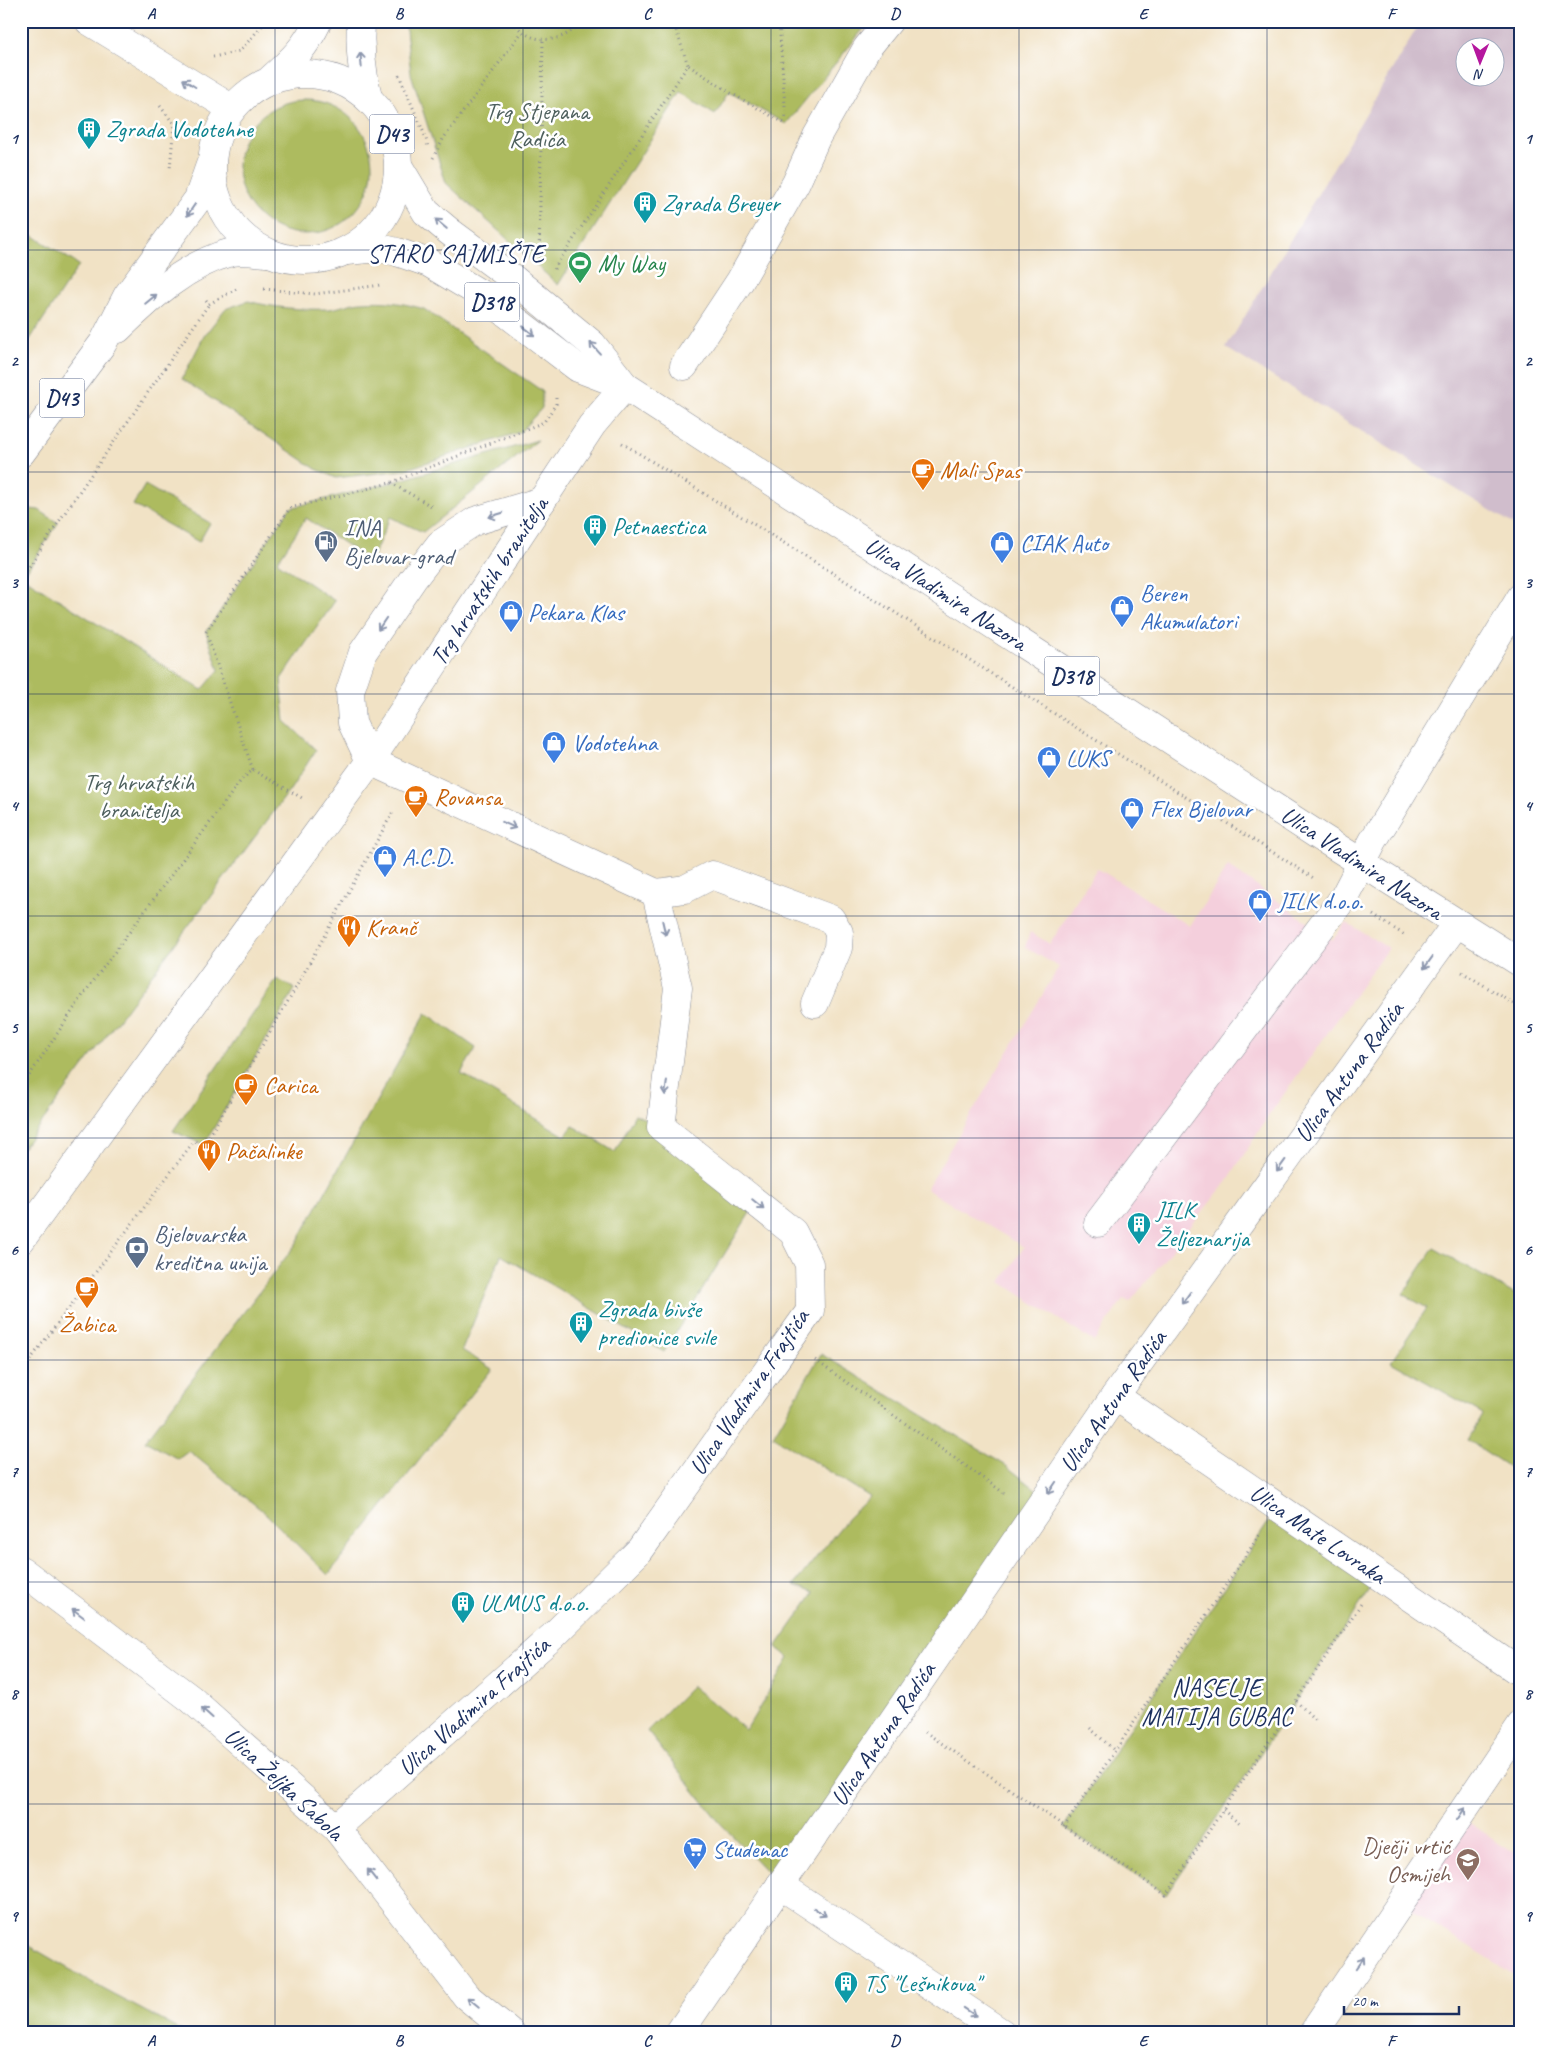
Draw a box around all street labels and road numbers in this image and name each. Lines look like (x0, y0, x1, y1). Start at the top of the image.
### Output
road number: D43 (370, 114, 414, 154)
road number: D318 (464, 282, 520, 322)
road number: D43 (40, 378, 84, 418)
street label: Trg hrvatskih branitelja (423, 489, 556, 671)
street label: Ulica Vladimira Nazora (859, 530, 1034, 659)
road number: D318 (1044, 656, 1100, 696)
street label: Ulica Vladimira Nazora (1275, 799, 1450, 928)
street label: Ulica Antuna Radića (1288, 995, 1411, 1148)
street label: Ulica Vladimira Frajtića (682, 1302, 816, 1481)
street label: Ulica Antuna Radića (1053, 1323, 1174, 1478)
street label: Ulica Mate Lovraka (1244, 1477, 1393, 1591)
street label: Ulica Vladimira Frajtića (392, 1629, 557, 1782)
street label: Ulica Antuna Radića (824, 1655, 943, 1811)
street label: Ulica Željka Sabola (218, 1721, 351, 1848)

